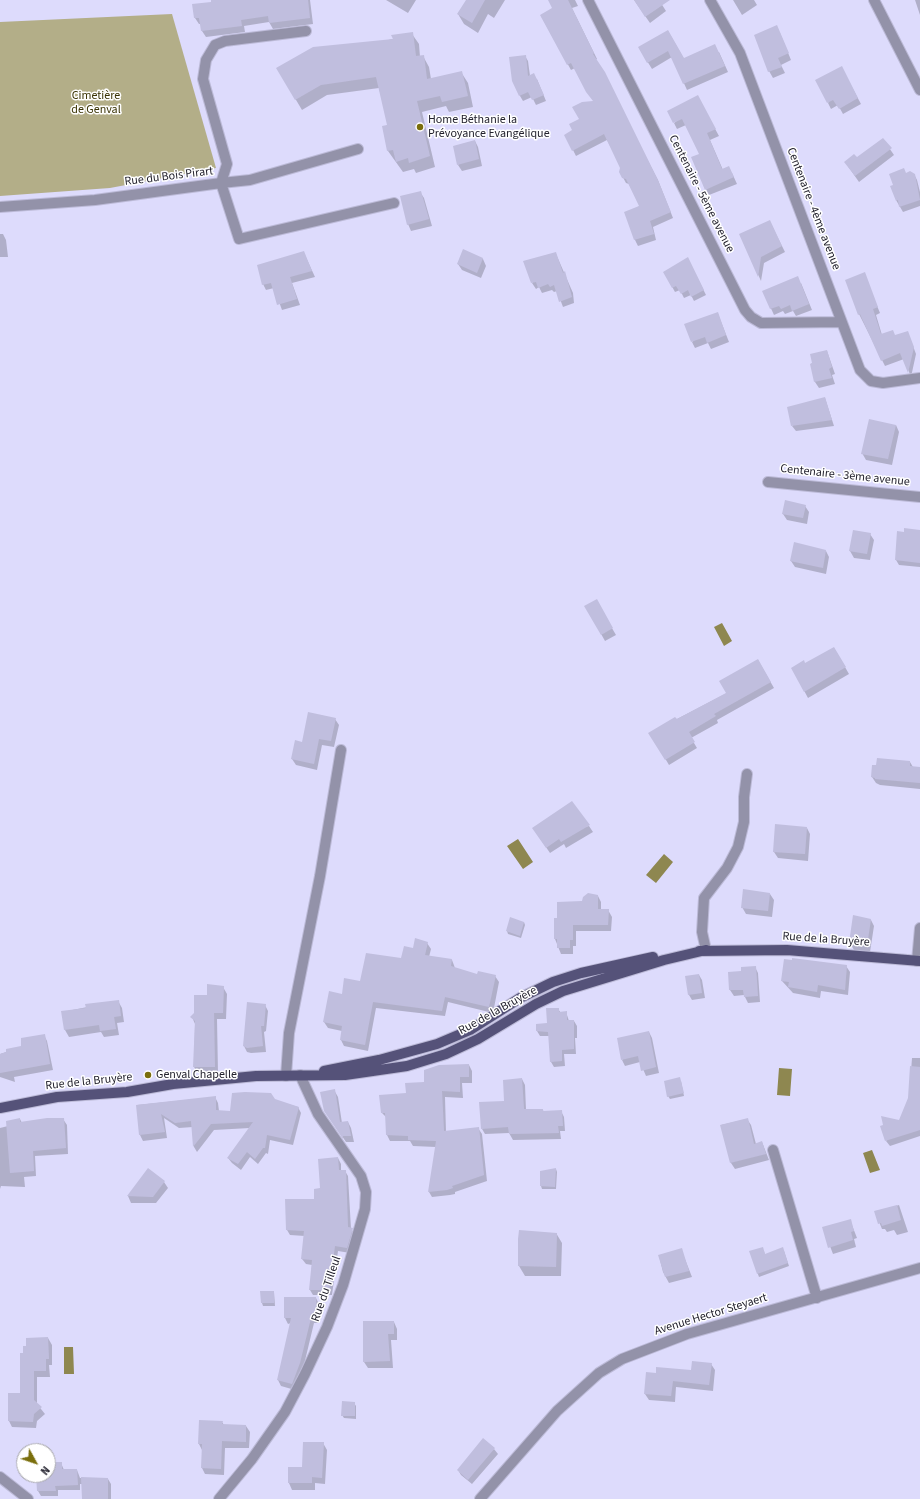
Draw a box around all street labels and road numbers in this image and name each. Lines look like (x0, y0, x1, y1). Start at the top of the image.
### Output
street label: Centenaire - 5ème avenue (665, 133, 737, 255)
street label: Centenaire - 4ème avenue (783, 146, 843, 272)
street label: Rue du Bois Pirart (124, 164, 214, 190)
street label: Centenaire - 3ème avenue (780, 462, 910, 490)
street label: Rue de la Bruyère (782, 930, 870, 950)
street label: Rue de la Bruyère (456, 983, 540, 1039)
street label: Rue de la Bruyère (45, 1070, 133, 1094)
street label: Rue du Tilleul (309, 1254, 345, 1324)
street label: Avenue Hector Steyaert (653, 1291, 769, 1339)

